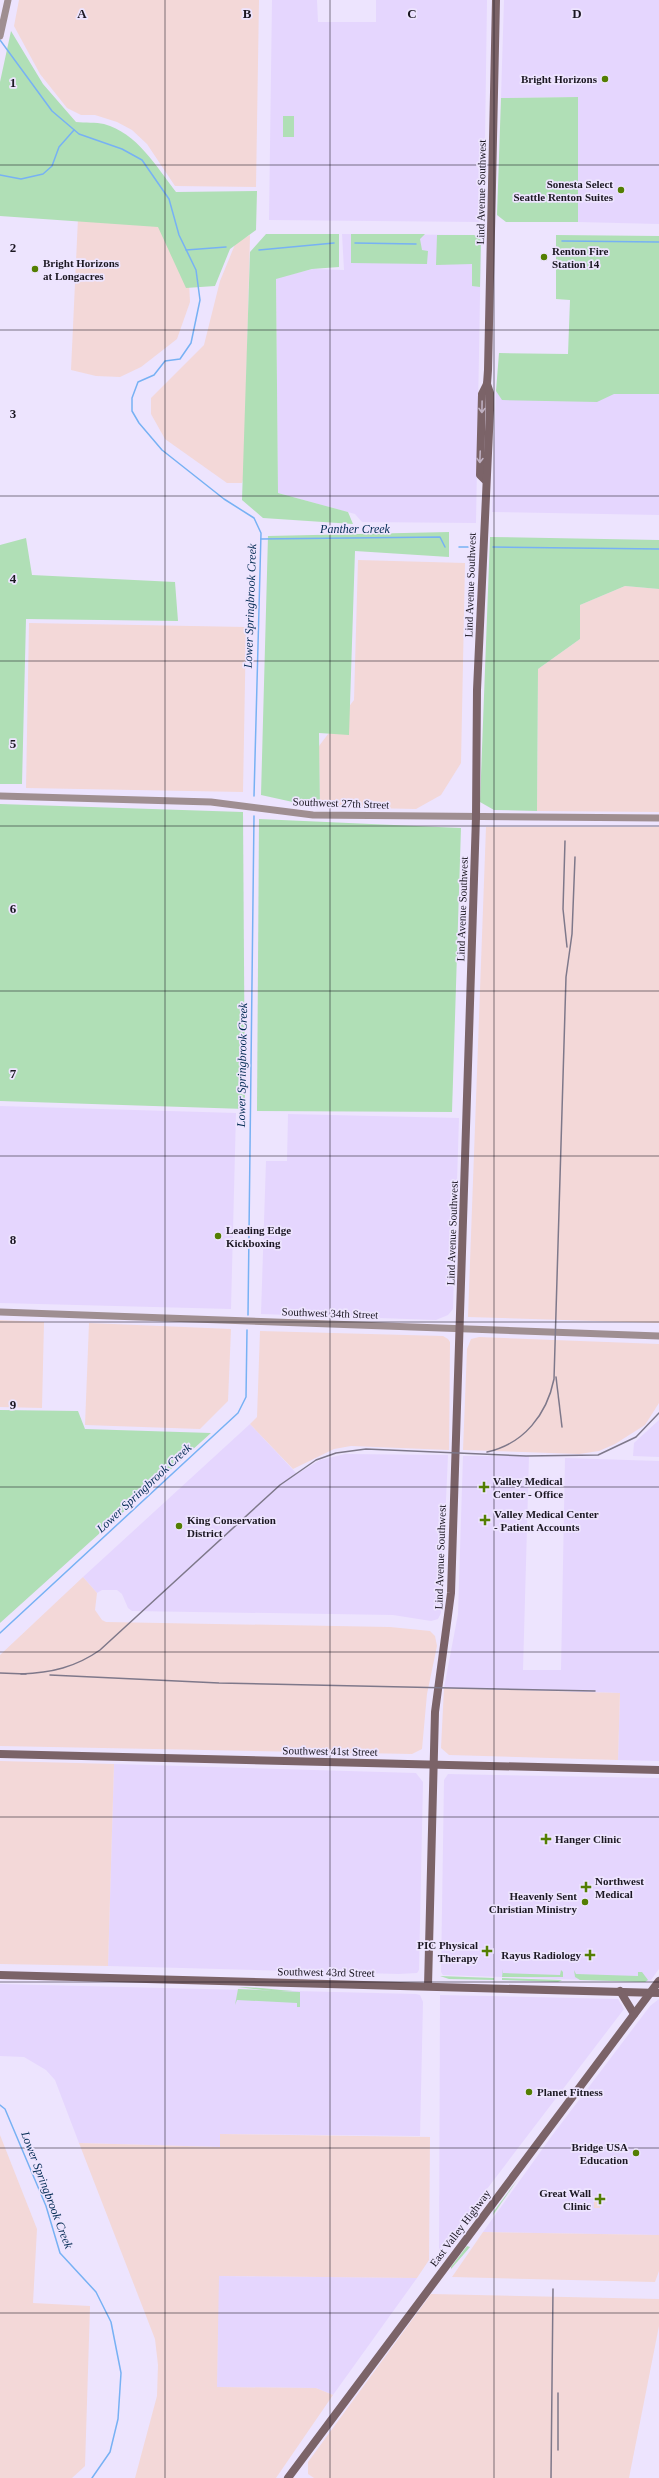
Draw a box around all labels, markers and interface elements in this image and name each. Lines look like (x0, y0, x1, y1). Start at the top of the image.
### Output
text: A (77, 6, 87, 21)
text: B (243, 6, 252, 21)
text: C (407, 6, 417, 21)
text: D (572, 6, 582, 21)
place label: Bright Horizons (521, 73, 598, 85)
marker: Bright Horizons (600, 74, 610, 84)
text: 1 (10, 75, 16, 90)
street label: Lind Avenue Southwest (474, 139, 488, 245)
place label: Sonesta Select Seattle Renton Suites (513, 178, 614, 203)
marker: Sonesta Select Seattle Renton Suites (616, 185, 626, 195)
text: 2 (10, 240, 16, 255)
place label: Renton Fire Station 14 (552, 245, 608, 270)
marker: Renton Fire Station 14 (539, 252, 549, 262)
place label: Bright Horizons at Longacres (43, 257, 120, 282)
marker: Bright Horizons at Longacres (30, 264, 40, 274)
one-way arrow (478, 400, 485, 413)
text: 3 (10, 406, 17, 421)
one-way arrow (477, 450, 484, 463)
water label: Panther Creek (319, 522, 391, 536)
street label: Lind Avenue Southwest (462, 532, 478, 638)
water label: Lower Springbrook Creek (241, 543, 259, 669)
text: 4 (10, 571, 17, 586)
text: 5 (10, 736, 17, 751)
street label: Southwest 27th Street (293, 795, 389, 811)
street label: Lind Avenue Southwest (454, 856, 470, 962)
text: 6 (10, 901, 17, 916)
water label: Lower Springbrook Creek (234, 1002, 250, 1128)
text: 7 (10, 1066, 17, 1081)
street label: Lind Avenue Southwest (444, 1180, 460, 1286)
place label: Leading Edge Kickboxing (226, 1224, 291, 1249)
marker: Leading Edge Kickboxing (213, 1231, 223, 1241)
text: 8 (10, 1232, 17, 1247)
street label: Southwest 34th Street (282, 1305, 378, 1321)
text: 9 (10, 1397, 17, 1412)
water label: Lower Springbrook Creek (93, 1440, 195, 1536)
place label: Valley Medical Center - Office (493, 1475, 563, 1500)
marker: Valley Medical Center - Office (478, 1481, 490, 1493)
street label: Lind Avenue Southwest (432, 1504, 448, 1610)
place label: Valley Medical Center - Patient Accounts (494, 1508, 599, 1533)
place label: King Conservation District (187, 1514, 276, 1539)
marker: Valley Medical Center - Patient Accounts (479, 1514, 491, 1526)
marker: King Conservation District (174, 1521, 184, 1531)
street label: Southwest 41st Street (282, 1744, 378, 1758)
marker: Hanger Clinic (540, 1833, 552, 1845)
place label: Hanger Clinic (555, 1833, 621, 1845)
place label: Northwest Medical (595, 1875, 644, 1900)
marker: Northwest Medical (580, 1881, 592, 1893)
place label: Heavenly Sent Christian Ministry (489, 1890, 577, 1915)
marker: Heavenly Sent Christian Ministry (580, 1897, 590, 1907)
place label: PIC Physical Therapy (417, 1939, 478, 1964)
marker: PIC Physical Therapy (481, 1945, 493, 1957)
place label: Rayus Radiology (501, 1949, 581, 1961)
marker: Rayus Radiology (584, 1949, 596, 1961)
street label: Southwest 43rd Street (277, 1965, 375, 1979)
place label: Planet Fitness (537, 2086, 603, 2098)
marker: Planet Fitness (524, 2087, 534, 2097)
water label: Lower Springbrook Creek (18, 2128, 76, 2251)
place label: Bridge USA Education (571, 2141, 628, 2166)
marker: Bridge USA Education (631, 2148, 641, 2158)
street label: East Valley Highway (427, 2187, 493, 2269)
place label: Great Wall Clinic (539, 2187, 591, 2212)
marker: Great Wall Clinic (594, 2193, 606, 2205)

